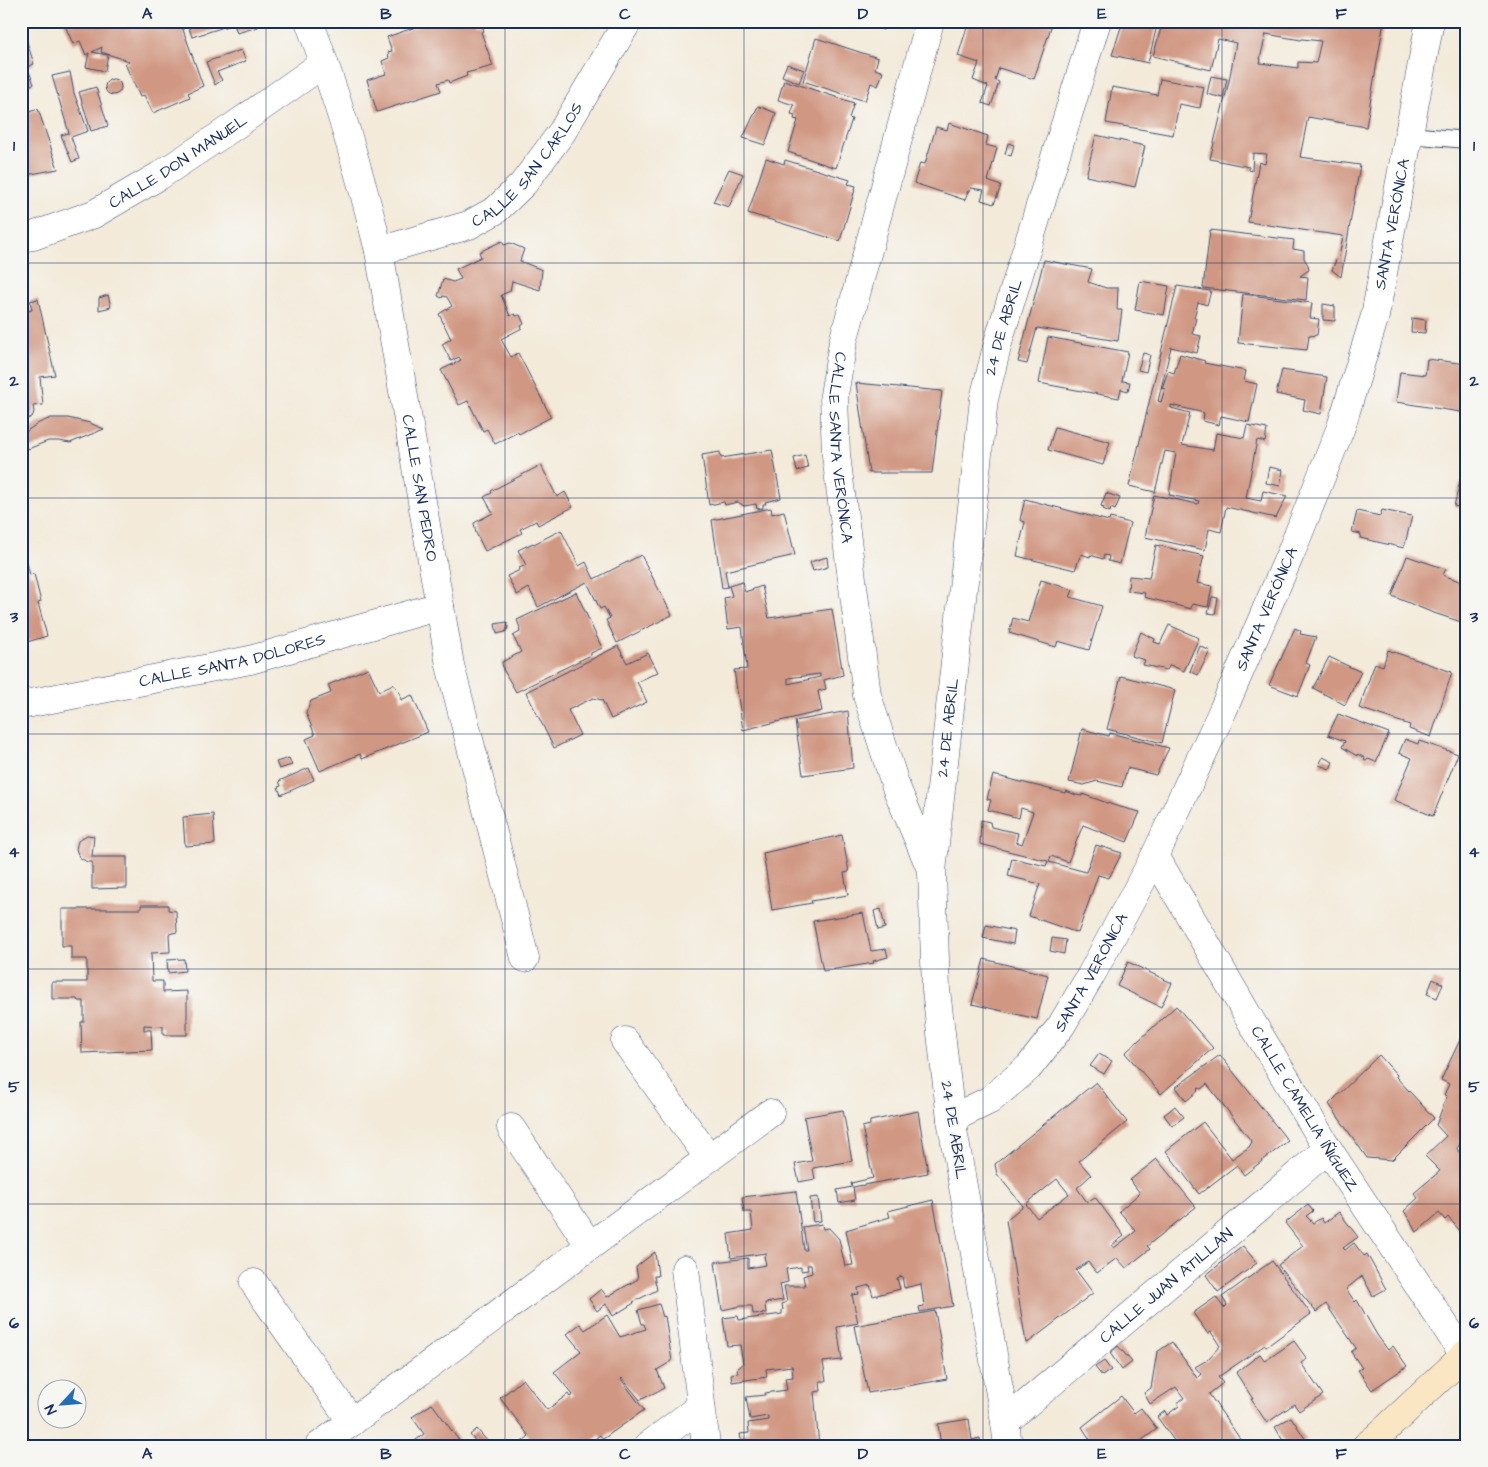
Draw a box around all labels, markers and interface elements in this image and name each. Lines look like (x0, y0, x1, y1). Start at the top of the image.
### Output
text: A (142, 3, 153, 25)
text: B (380, 3, 392, 25)
text: C (619, 3, 631, 25)
text: D (858, 3, 869, 25)
text: E (1097, 3, 1107, 25)
text: F (1335, 3, 1347, 25)
street label: CALLE SAN CARLOS (468, 98, 588, 232)
street label: CALLE DON MANUEL (105, 109, 252, 214)
text: 1 (13, 135, 16, 157)
text: 1 (1473, 135, 1476, 157)
street label: SANTA VERÓNICA (1369, 157, 1415, 291)
street label: 24 DE ABRIL (979, 276, 1028, 378)
street label: CALLE SANTA VERÓNICA (823, 350, 858, 545)
text: 2 (8, 370, 19, 392)
text: 2 (1468, 370, 1479, 392)
street label: CALLE SAN PEDRO (396, 413, 443, 563)
street label: SANTA VERÓNICA (1230, 543, 1303, 674)
text: 3 (9, 606, 19, 628)
text: 3 (1469, 606, 1479, 628)
street label: CALLE SANTA DOLORES (137, 628, 328, 693)
street label: 24 DE ABRIL (931, 677, 964, 778)
text: 4 (9, 841, 20, 863)
text: 4 (1469, 841, 1480, 863)
street label: SANTA VERÓNICA (1049, 909, 1133, 1036)
street label: CALLE CAMELIA ÍÑIGUEZ (1245, 1022, 1365, 1197)
text: 5 (8, 1076, 20, 1098)
text: 5 (1468, 1076, 1480, 1098)
street label: 24 DE ABRIL (935, 1079, 973, 1181)
street label: CALLE JUAN ATILLAN (1095, 1223, 1238, 1349)
text: 6 (9, 1312, 19, 1334)
text: 6 (1469, 1312, 1479, 1334)
north arrow (38, 1380, 88, 1430)
text: N (40, 1401, 62, 1418)
text: A (142, 1443, 153, 1465)
text: B (380, 1443, 392, 1465)
text: C (619, 1443, 631, 1465)
text: D (858, 1443, 869, 1465)
text: E (1097, 1443, 1107, 1465)
text: F (1335, 1443, 1347, 1465)

